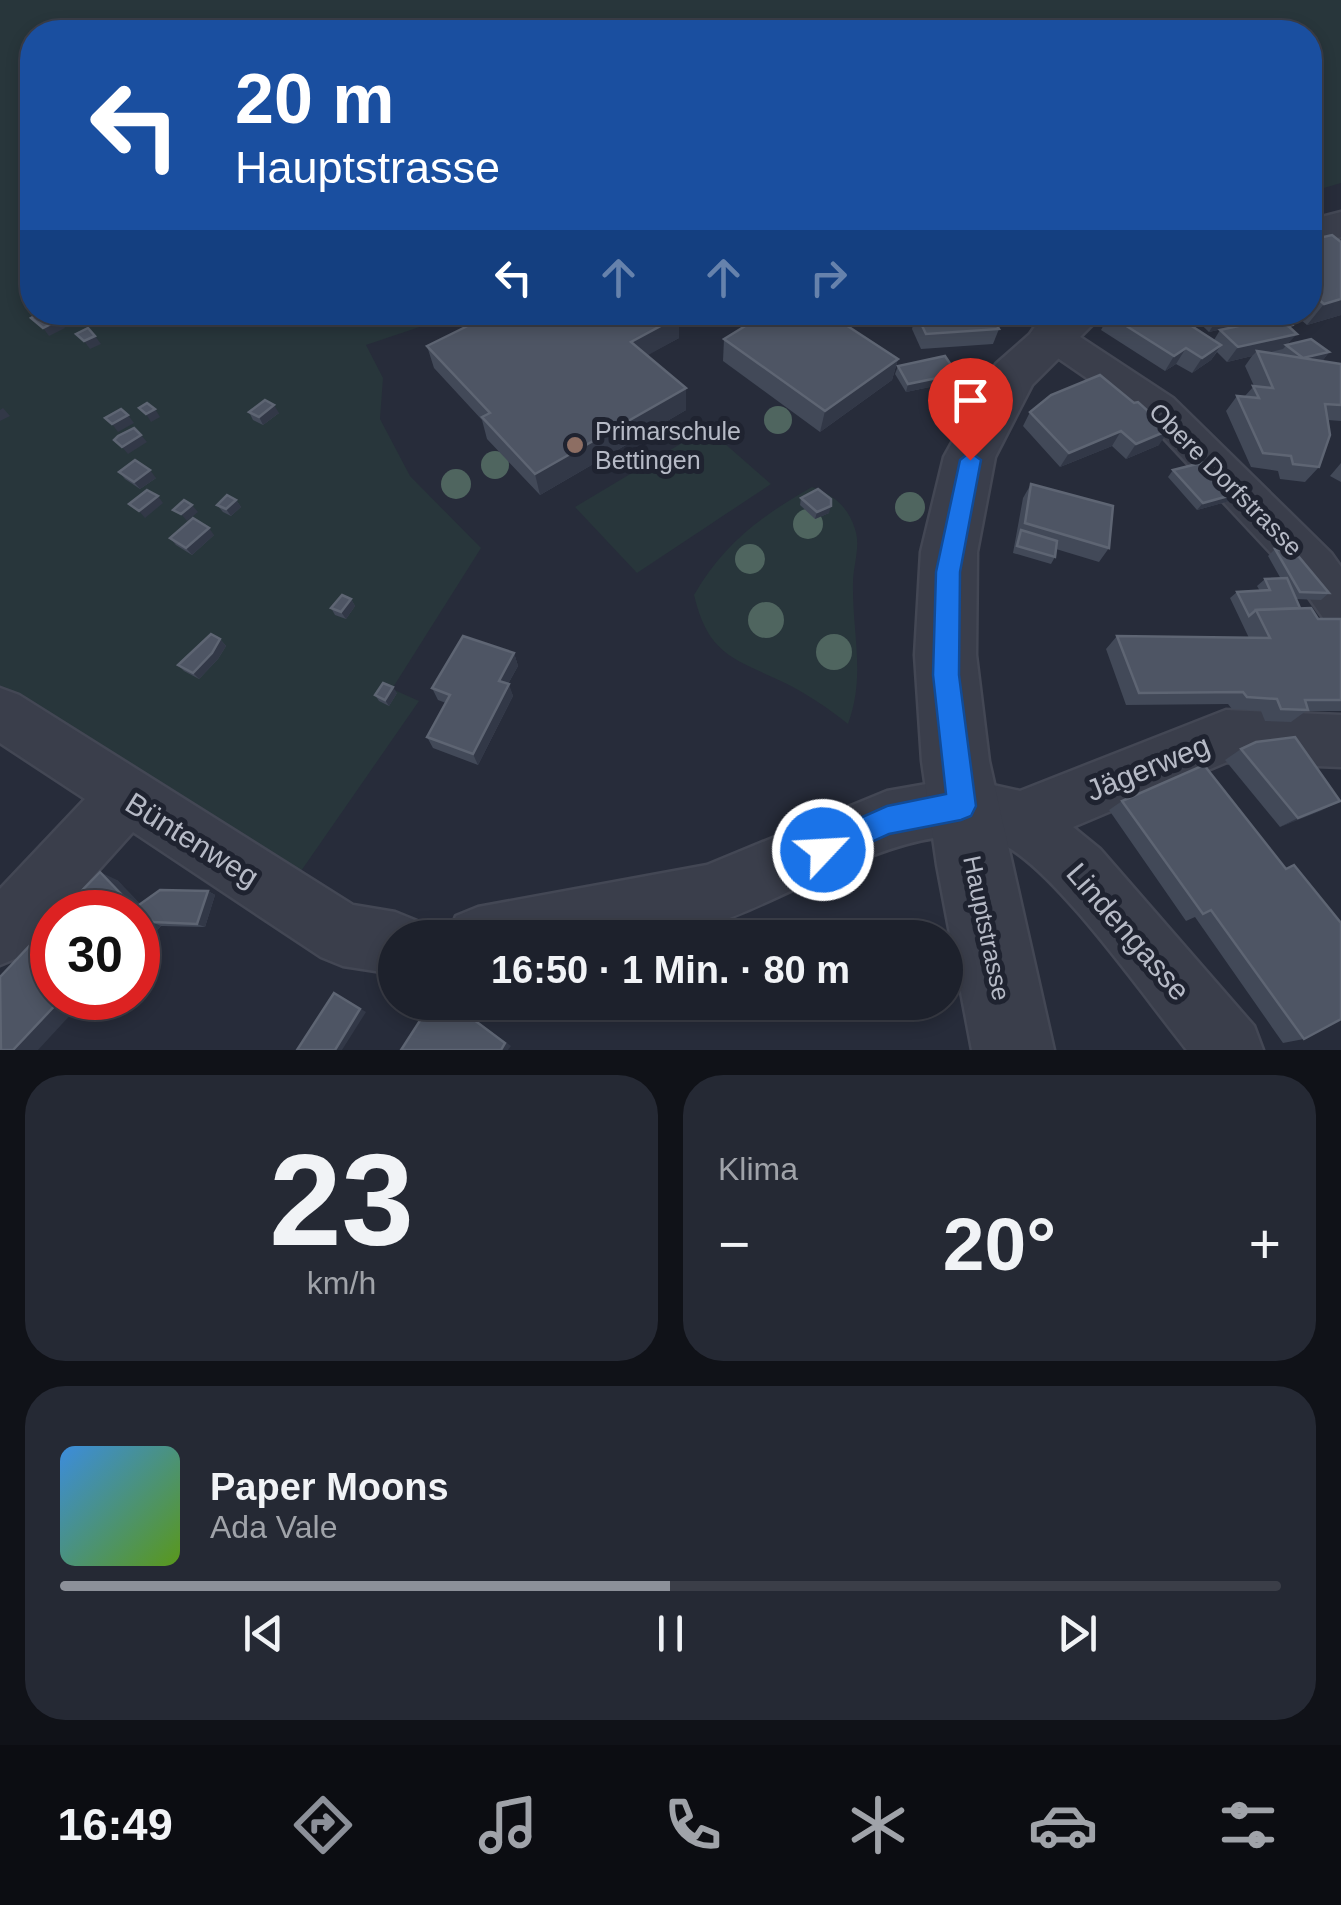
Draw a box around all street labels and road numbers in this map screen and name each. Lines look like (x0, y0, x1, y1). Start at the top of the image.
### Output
street label: Obere Dorfstrasse (1144, 397, 1308, 561)
street label: Jägerweg (1081, 728, 1214, 807)
street label: Büntenweg (120, 786, 265, 893)
street label: Hauptstrasse (958, 853, 1016, 1003)
street label: Lindengasse (1060, 857, 1197, 1007)

